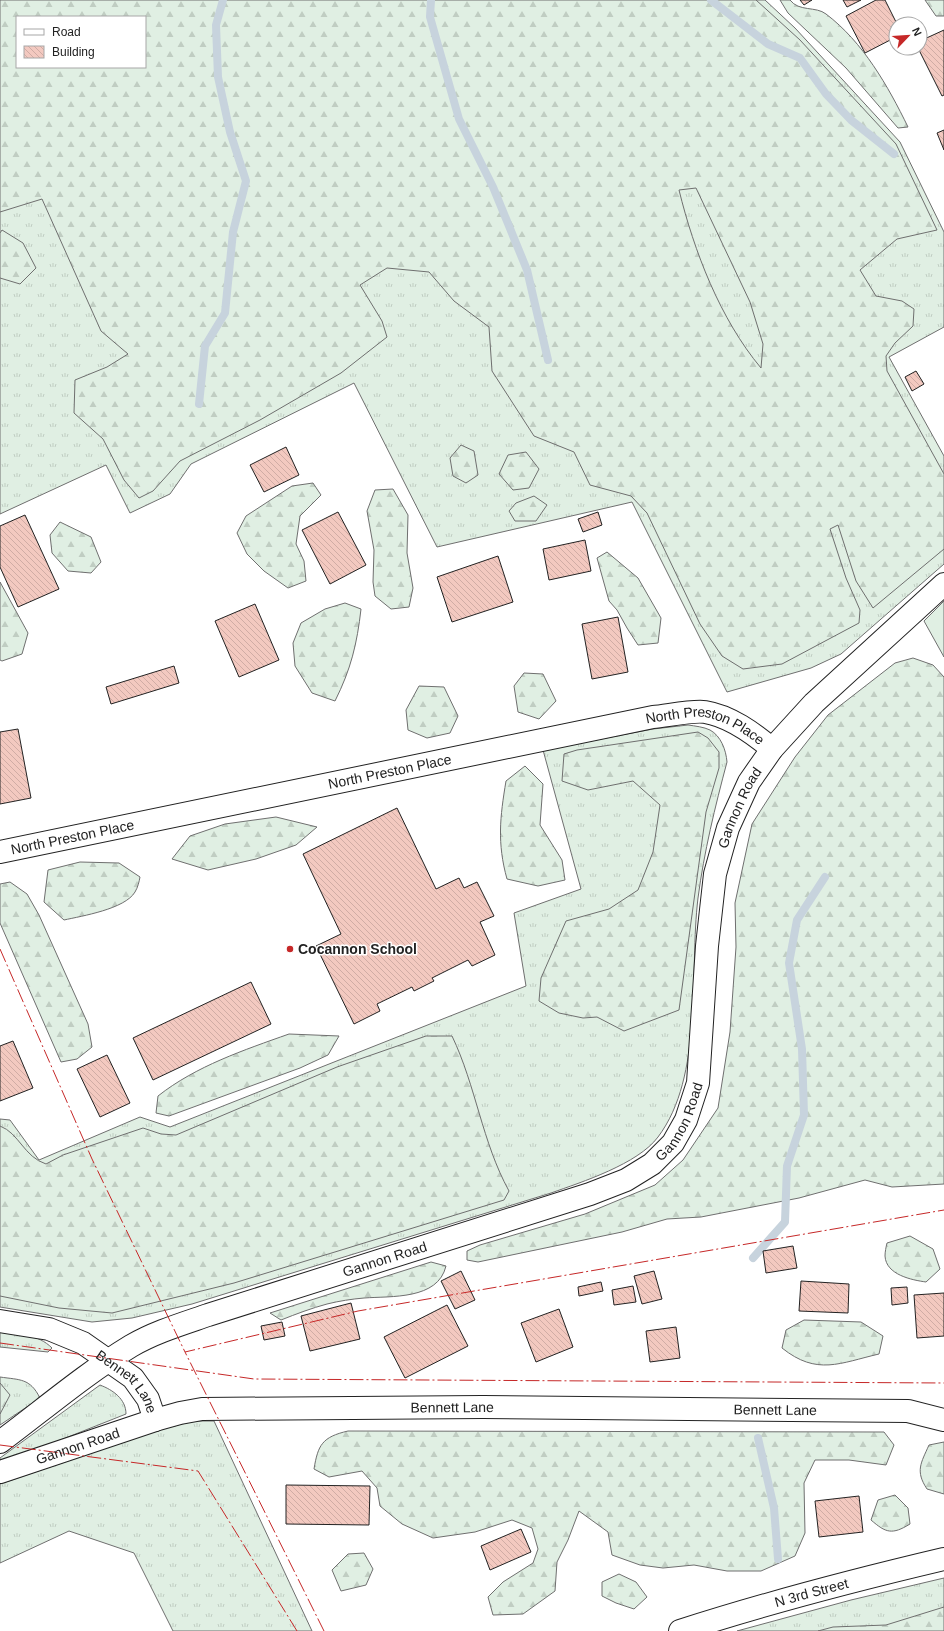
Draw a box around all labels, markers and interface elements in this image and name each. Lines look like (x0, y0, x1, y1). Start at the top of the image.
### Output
legend (16, 16, 146, 68)
north arrow (888, 16, 928, 56)
text: Road (52, 25, 81, 39)
text: N (910, 26, 924, 38)
text: Building (52, 45, 95, 59)
street label: North Preston Place (644, 703, 768, 748)
street label: North Preston Place (327, 751, 453, 792)
street label: Gannon Road (715, 764, 765, 850)
street label: North Preston Place (9, 816, 136, 858)
place label: Cocannon School (298, 941, 417, 957)
marker: Cocannon School (285, 944, 295, 954)
street label: Gannon Road (652, 1080, 706, 1164)
street label: Gannon Road (341, 1238, 429, 1280)
street label: Bennett Lane (93, 1347, 160, 1415)
street label: Bennett Lane (410, 1399, 494, 1416)
street label: Bennett Lane (733, 1401, 817, 1418)
street label: Gannon Road (34, 1424, 122, 1467)
street label: N 3rd Street (773, 1575, 850, 1610)

